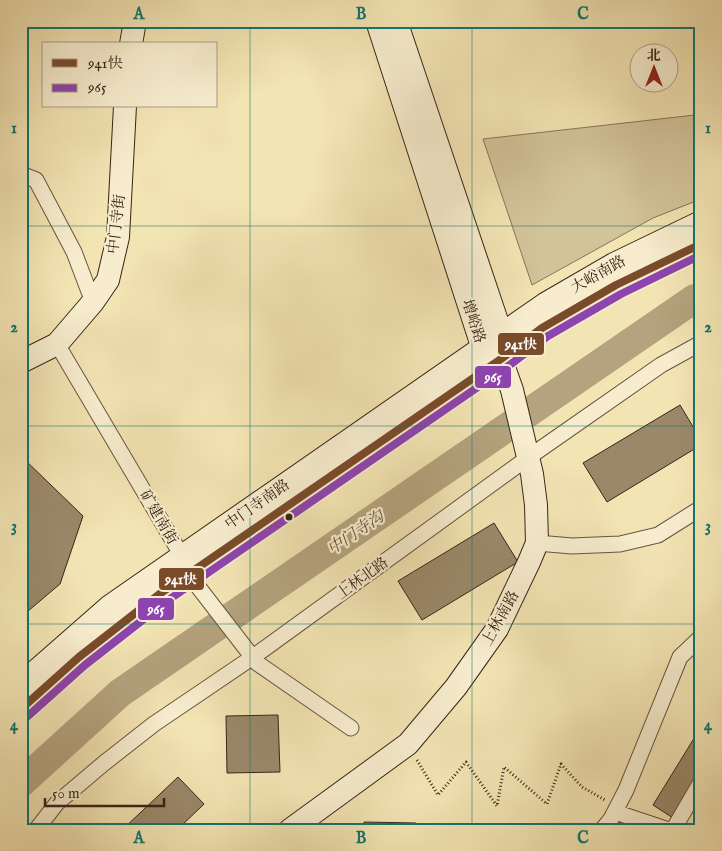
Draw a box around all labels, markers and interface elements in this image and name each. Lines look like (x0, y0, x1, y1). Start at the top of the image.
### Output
text: A (133, 5, 146, 25)
text: B (356, 5, 367, 25)
text: C (577, 5, 589, 25)
legend (42, 42, 218, 108)
north arrow (630, 42, 680, 92)
text: 北 (647, 47, 661, 65)
text: 941快 (87, 54, 122, 73)
text: 965 (87, 78, 107, 97)
text: 1 (11, 119, 17, 139)
text: 1 (705, 119, 711, 139)
street label: 中门寺街 (103, 193, 130, 255)
street label: 大峪南路 (567, 252, 629, 297)
street label: 增峪路 (458, 297, 490, 345)
text: 2 (10, 318, 18, 338)
text: 2 (704, 318, 712, 338)
line badge: 941快 (497, 332, 545, 356)
text: 941快 (504, 336, 537, 354)
line badge: 965 (474, 365, 512, 389)
text: 965 (483, 369, 502, 387)
street label: 中门寺南路 (221, 475, 293, 534)
street label: 矿建南街 (135, 487, 182, 548)
water label: 中门寺沟 (324, 506, 391, 560)
unlabelled marker (284, 512, 294, 522)
text: 3 (11, 517, 17, 537)
text: 3 (705, 517, 711, 537)
street label: 上林北路 (332, 553, 392, 604)
line badge: 941快 (158, 567, 205, 591)
text: 941快 (164, 571, 197, 589)
street label: 上林南路 (478, 587, 523, 649)
line badge: 965 (137, 597, 175, 621)
text: 965 (146, 601, 165, 619)
text: 4 (10, 716, 19, 736)
text: 4 (704, 716, 713, 736)
scale bar (45, 776, 164, 808)
text: 50 m (52, 784, 80, 803)
text: A (133, 829, 146, 849)
text: B (356, 829, 367, 849)
text: C (577, 829, 589, 849)

